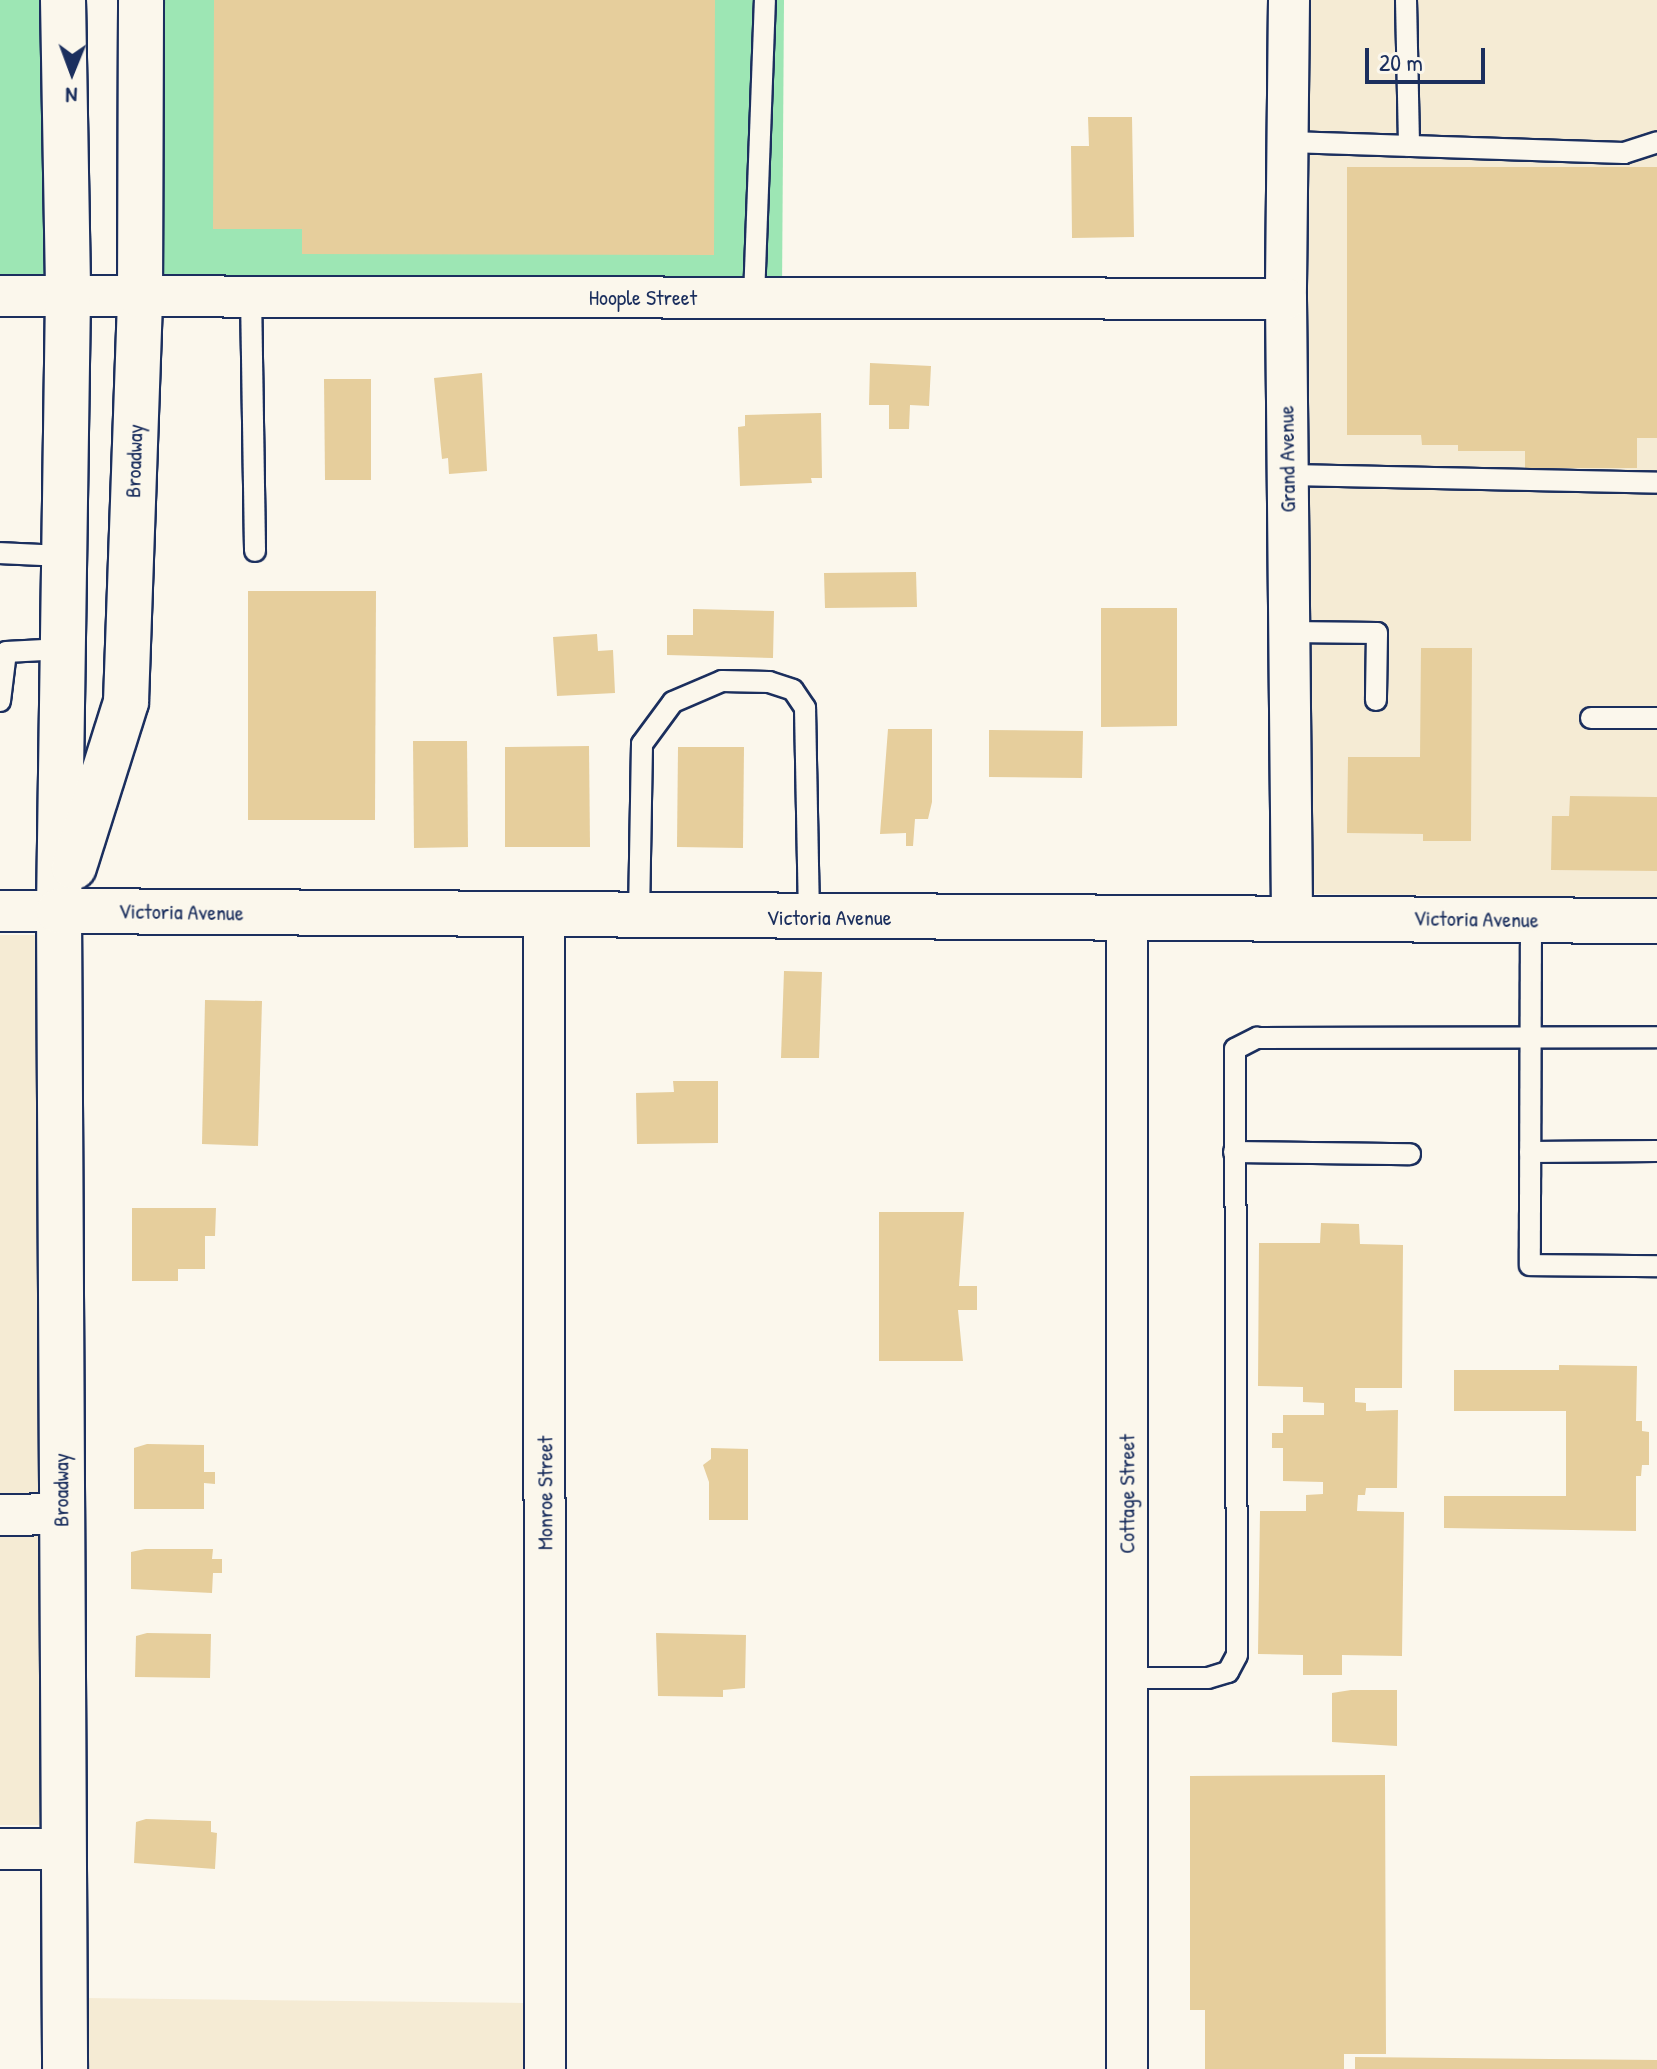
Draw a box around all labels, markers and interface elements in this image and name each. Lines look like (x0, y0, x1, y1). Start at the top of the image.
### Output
north arrow (32, 32, 112, 112)
scale bar (1369, 32, 1489, 82)
text: 20 m (1379, 46, 1423, 78)
text: N (65, 81, 78, 111)
street label: Hoople Street (589, 285, 697, 311)
street label: Grand Avenue (1273, 405, 1301, 513)
street label: Broadway (120, 424, 148, 498)
street label: Victoria Avenue (118, 898, 244, 926)
street label: Victoria Avenue (766, 905, 892, 931)
street label: Victoria Avenue (1413, 905, 1539, 933)
street label: Cottage Street (1114, 1434, 1140, 1554)
street label: Monroe Street (532, 1436, 558, 1550)
street label: Broadway (48, 1453, 74, 1527)

